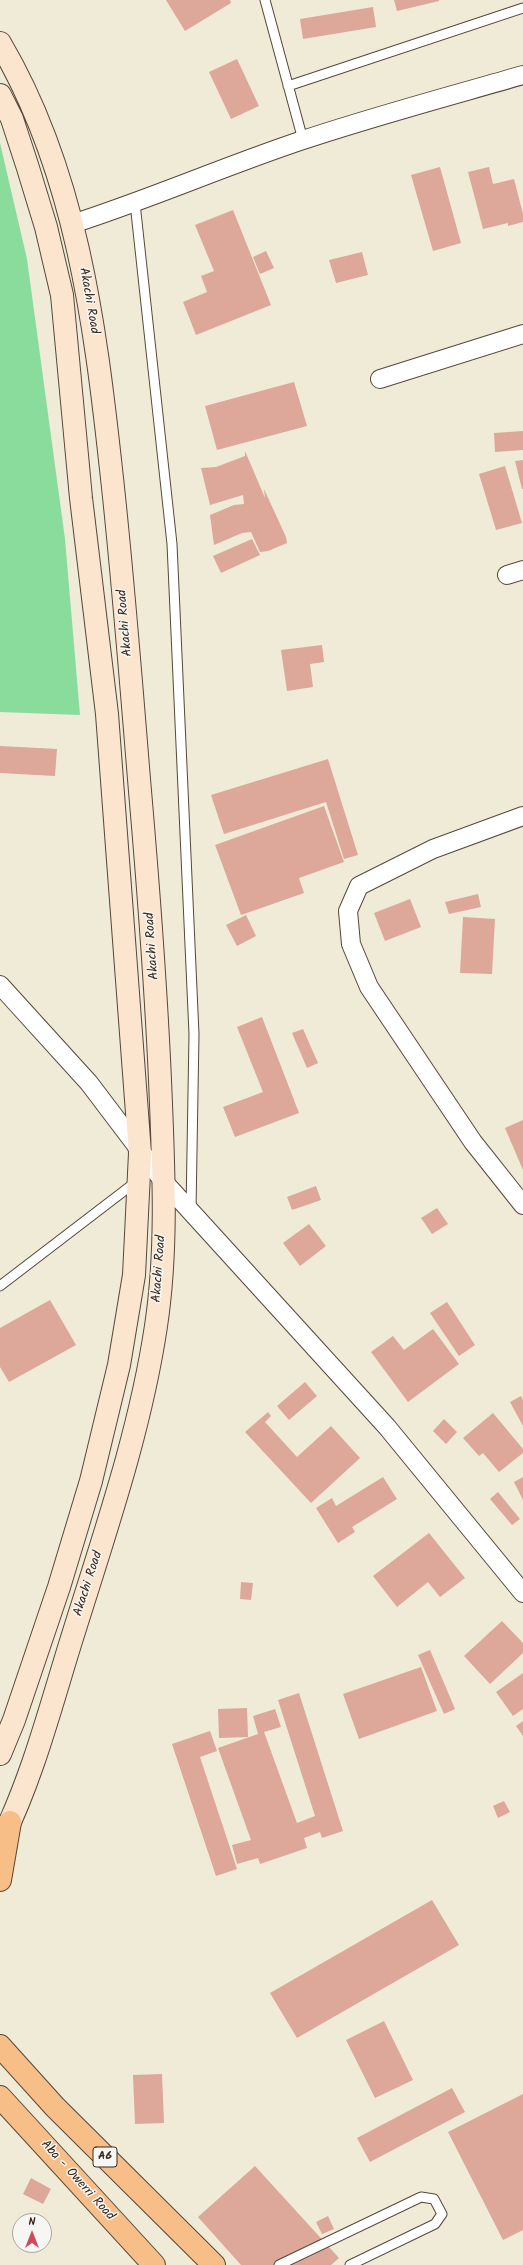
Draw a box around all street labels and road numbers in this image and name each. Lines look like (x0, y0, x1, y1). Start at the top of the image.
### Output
street label: Akachi Road (74, 267, 102, 335)
street label: Akachi Road (115, 589, 137, 657)
street label: Akachi Road (143, 912, 163, 980)
street label: Akachi Road (150, 1235, 170, 1303)
street label: Akachi Road (71, 1550, 107, 1618)
street label: Aba - Owerri Road (37, 2138, 117, 2224)
road number: A6 (93, 2147, 117, 2167)

